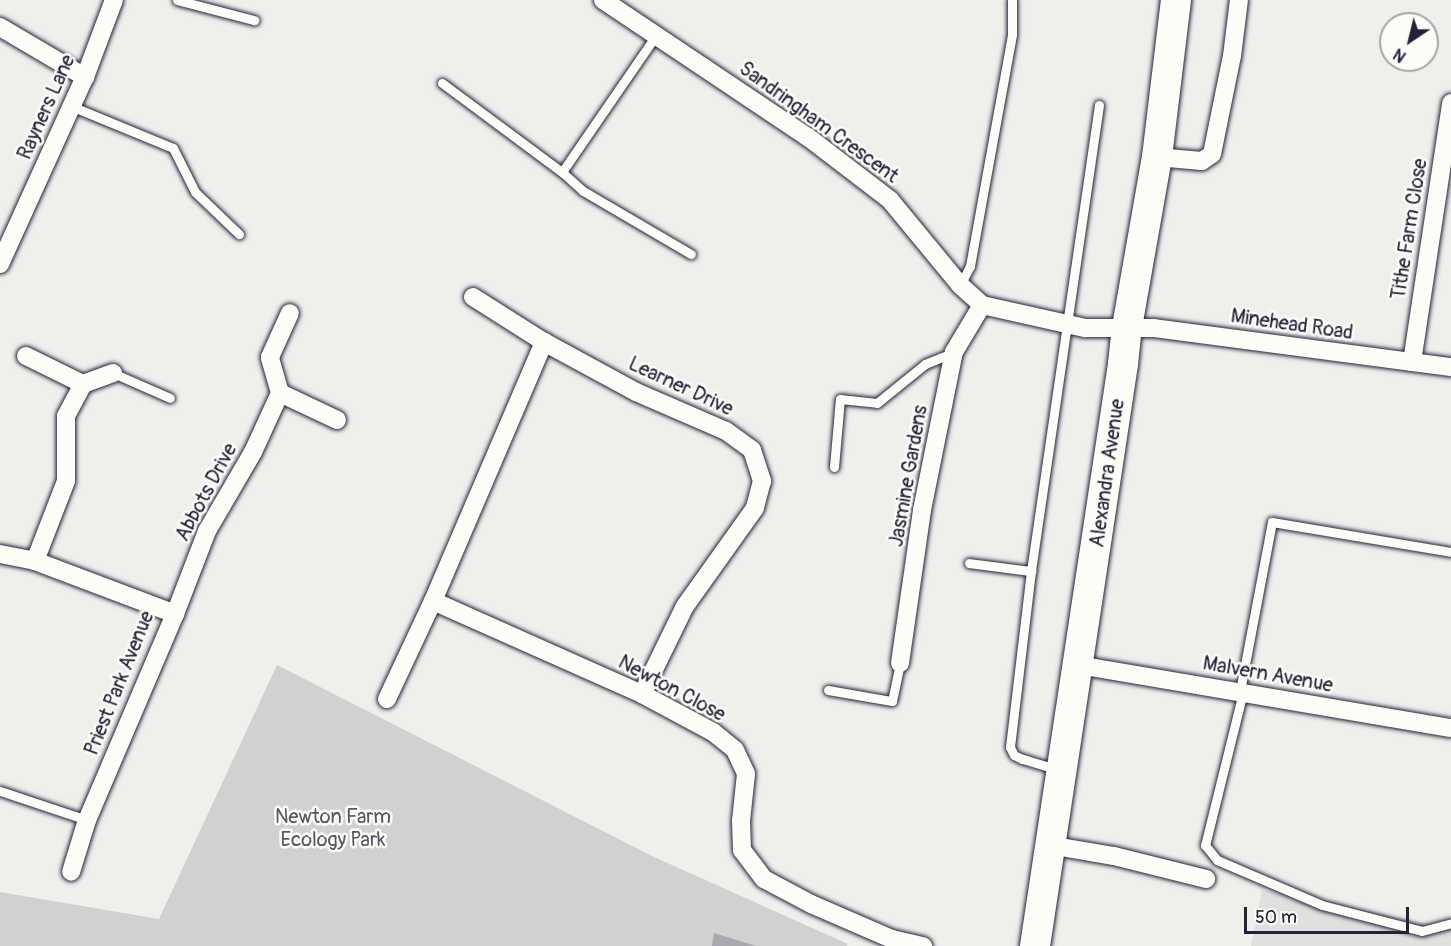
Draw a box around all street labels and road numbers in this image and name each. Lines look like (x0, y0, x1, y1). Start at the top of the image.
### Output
street label: Rayners Lane (12, 51, 80, 163)
street label: Sandringham Crescent (735, 56, 903, 188)
street label: Tithe Farm Close (1386, 157, 1432, 301)
street label: Minehead Road (1229, 304, 1355, 344)
street label: Learner Drive (625, 351, 737, 421)
street label: Alexandra Avenue (1085, 397, 1129, 549)
street label: Jasmine Gardens (884, 403, 932, 549)
street label: Abbots Drive (170, 439, 242, 545)
street label: Priest Park Avenue (79, 607, 159, 759)
street label: Newton Close (614, 650, 730, 726)
street label: Malvern Avenue (1201, 651, 1335, 697)

